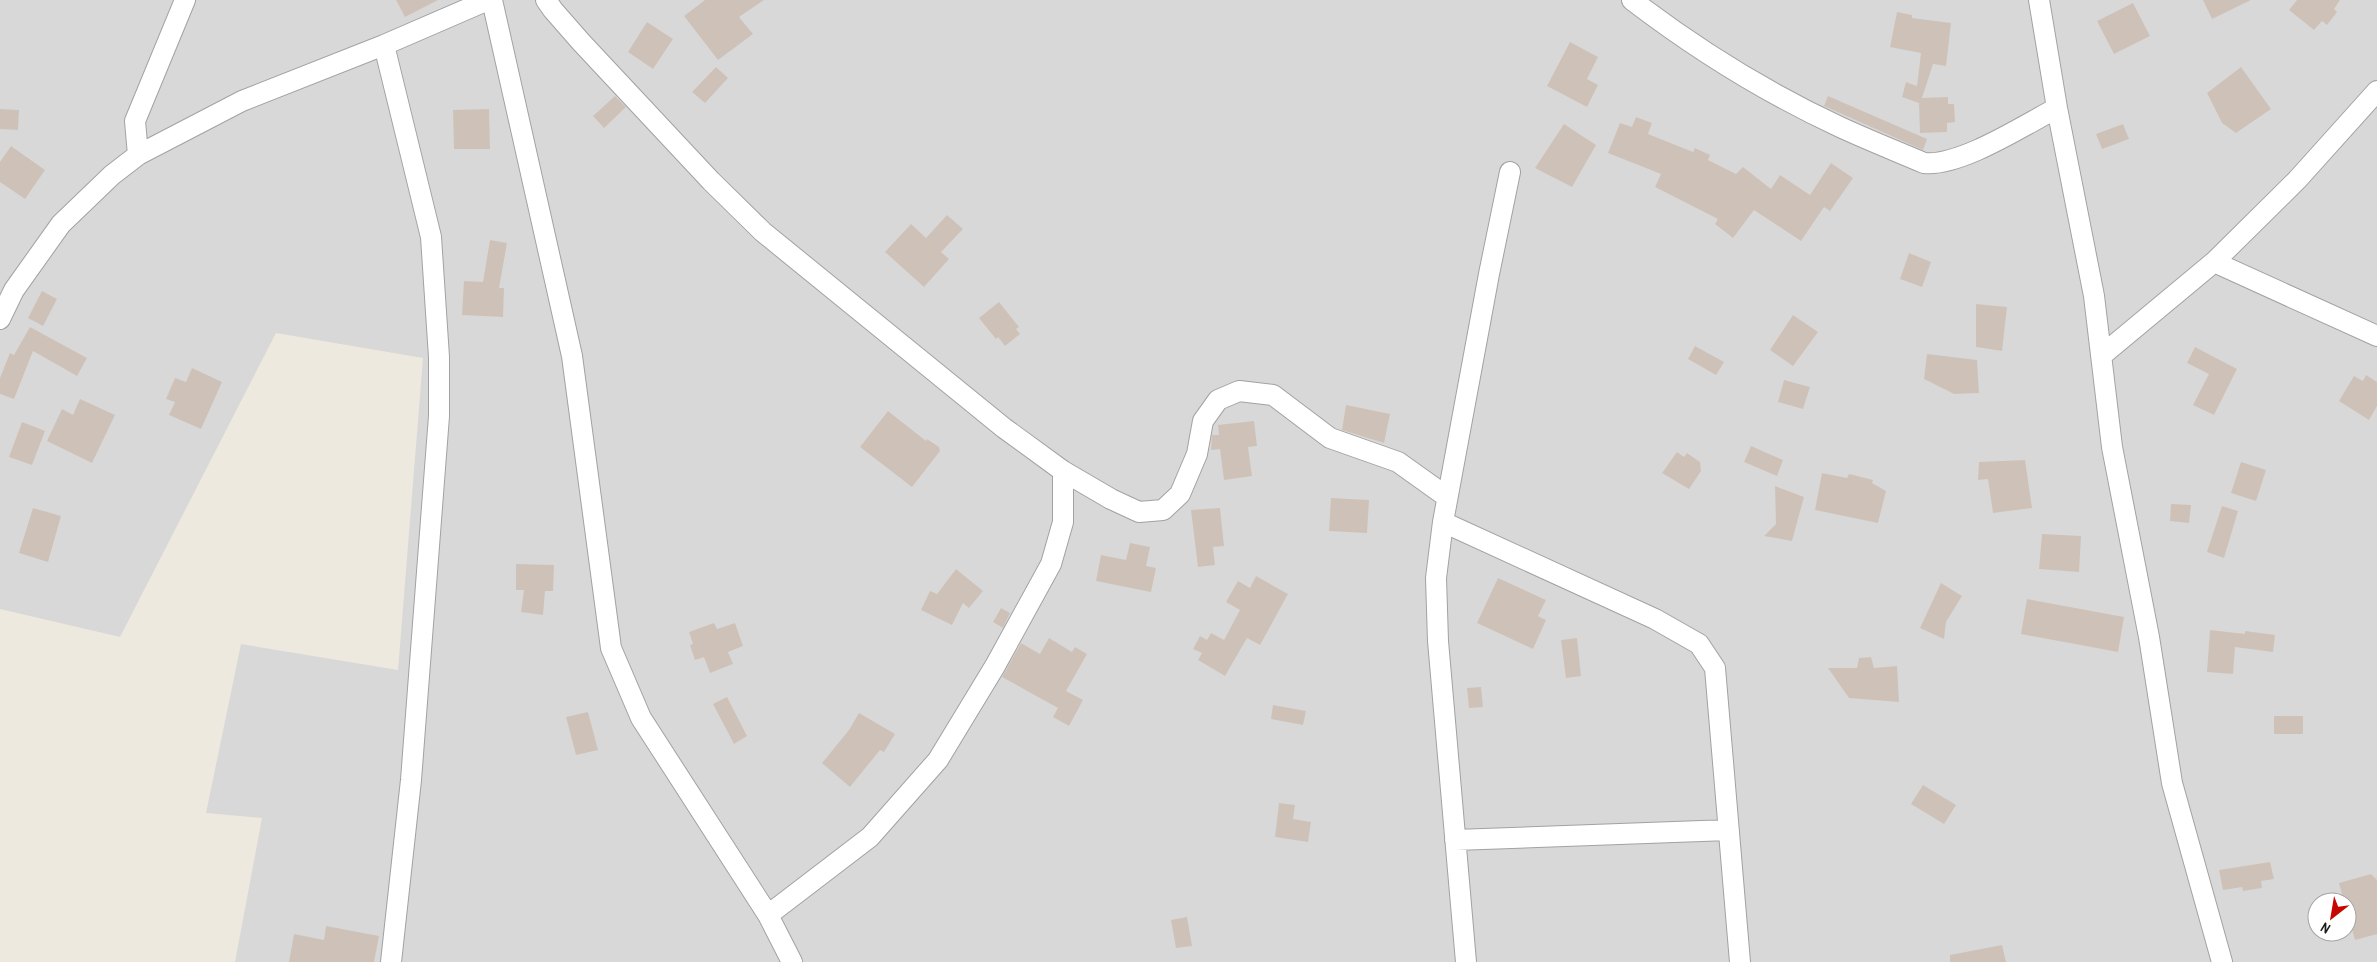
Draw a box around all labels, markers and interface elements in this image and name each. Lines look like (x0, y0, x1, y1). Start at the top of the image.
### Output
north arrow (2307, 892, 2357, 942)
text: N (2317, 918, 2333, 938)

